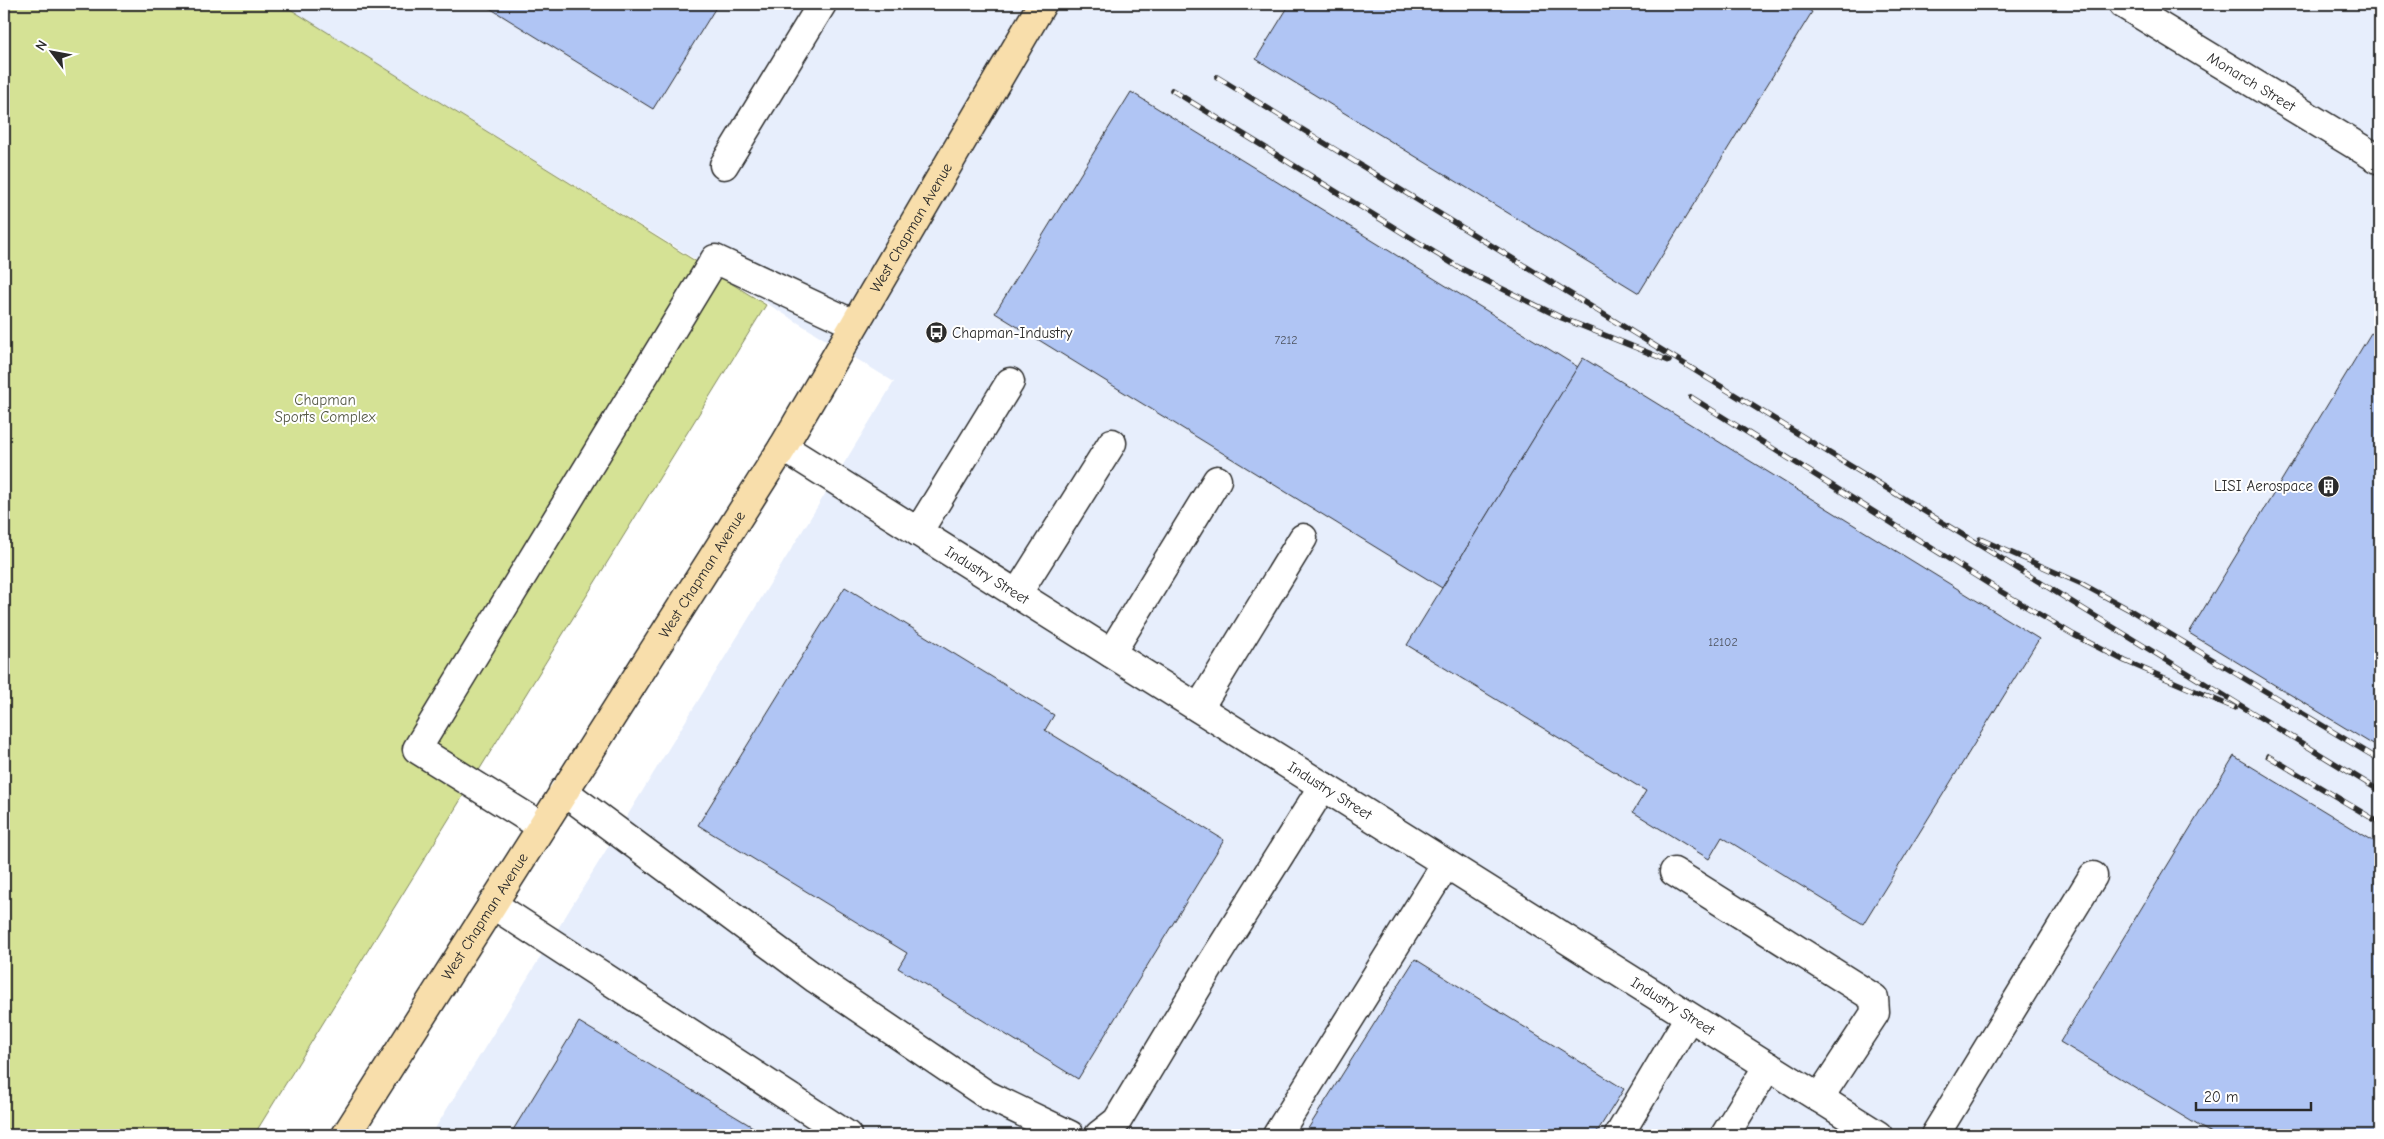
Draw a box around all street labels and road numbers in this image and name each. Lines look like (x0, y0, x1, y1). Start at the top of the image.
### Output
street label: Monarch Street (2204, 48, 2299, 116)
street label: West Chapman Avenue (866, 159, 956, 296)
street label: West Chapman Avenue (655, 507, 749, 641)
street label: Industry Street (942, 542, 1033, 609)
street label: Industry Street (1285, 758, 1376, 824)
street label: West Chapman Avenue (438, 849, 532, 983)
street label: Industry Street (1628, 973, 1719, 1040)

